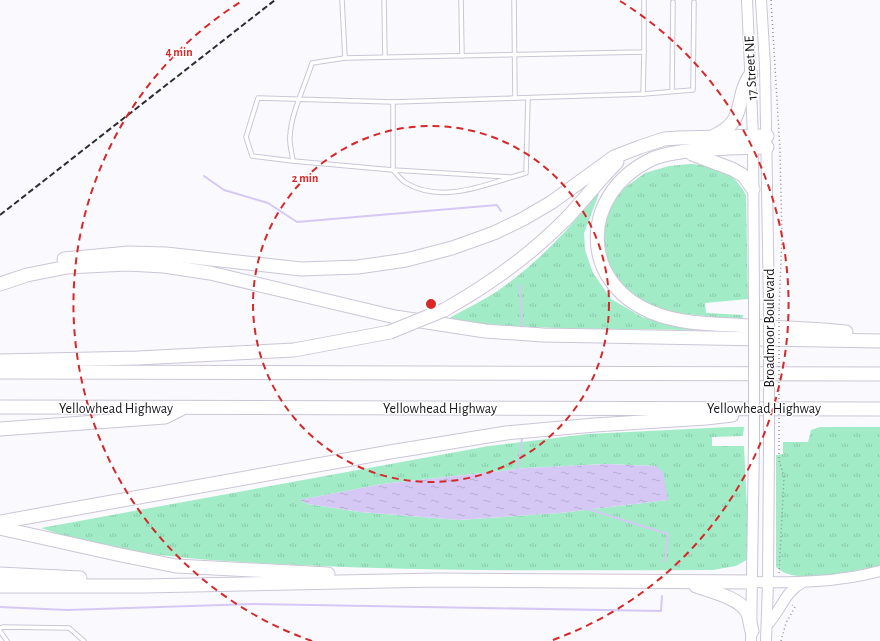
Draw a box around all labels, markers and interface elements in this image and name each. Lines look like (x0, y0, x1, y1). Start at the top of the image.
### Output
street label: 17 Street NE (742, 35, 760, 101)
text: 4 min (165, 46, 193, 58)
text: 2 min (292, 172, 318, 184)
street label: Broadmoor Boulevard (763, 268, 777, 388)
centre of rings (424, 297, 438, 311)
street label: Yellowhead Highway (59, 402, 173, 416)
street label: Yellowhead Highway (383, 402, 497, 416)
street label: Yellowhead Highway (707, 402, 821, 416)

